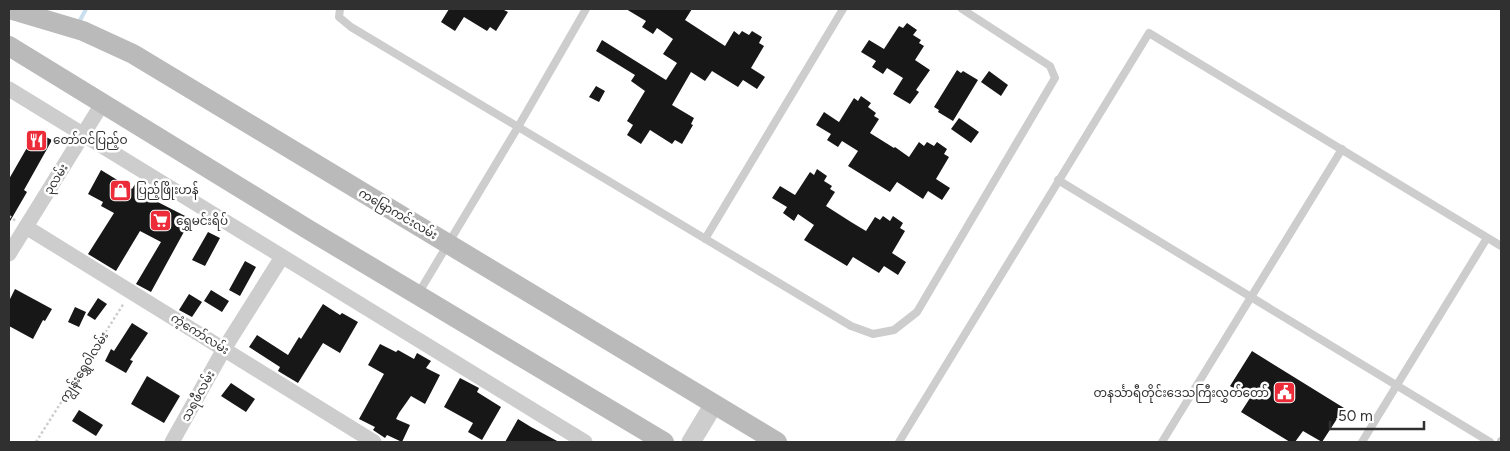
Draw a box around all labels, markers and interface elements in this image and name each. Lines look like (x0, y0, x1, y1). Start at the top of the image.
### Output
restaurant icon: တော်ဝင်ပြည့်ဝ (25, 128, 49, 152)
place label: တော်ဝင်ပြည့်ဝ (53, 131, 128, 150)
street label: ၃လမ်း (40, 160, 73, 198)
shop icon: ပြည့်ဖြိုးဟန် (108, 178, 132, 202)
place label: ပြည့်ဖြိုးဟန် (136, 181, 199, 200)
street label: ကမြောကင်းလမ်း (355, 184, 441, 245)
supermarket icon: ရွှေမင်းရိပ် (148, 209, 172, 233)
place label: ရွှေမင်းရိပ် (176, 212, 228, 231)
street label: ကံ့ကော်လမ်း (168, 309, 233, 358)
street label: ကျွန်းရွှေဝါလမ်း (55, 328, 115, 407)
street label: သရဖီလမ်း (177, 367, 220, 425)
public building icon: တနင်္သာရီတိုင်းဒေသကြီးလွှတ်တော် (1273, 381, 1297, 405)
place label: တနင်္သာရီတိုင်းဒေသကြီးလွှတ်တော် (1094, 384, 1269, 403)
scale bar (1330, 398, 1424, 430)
text: 50 m (1338, 407, 1373, 425)

